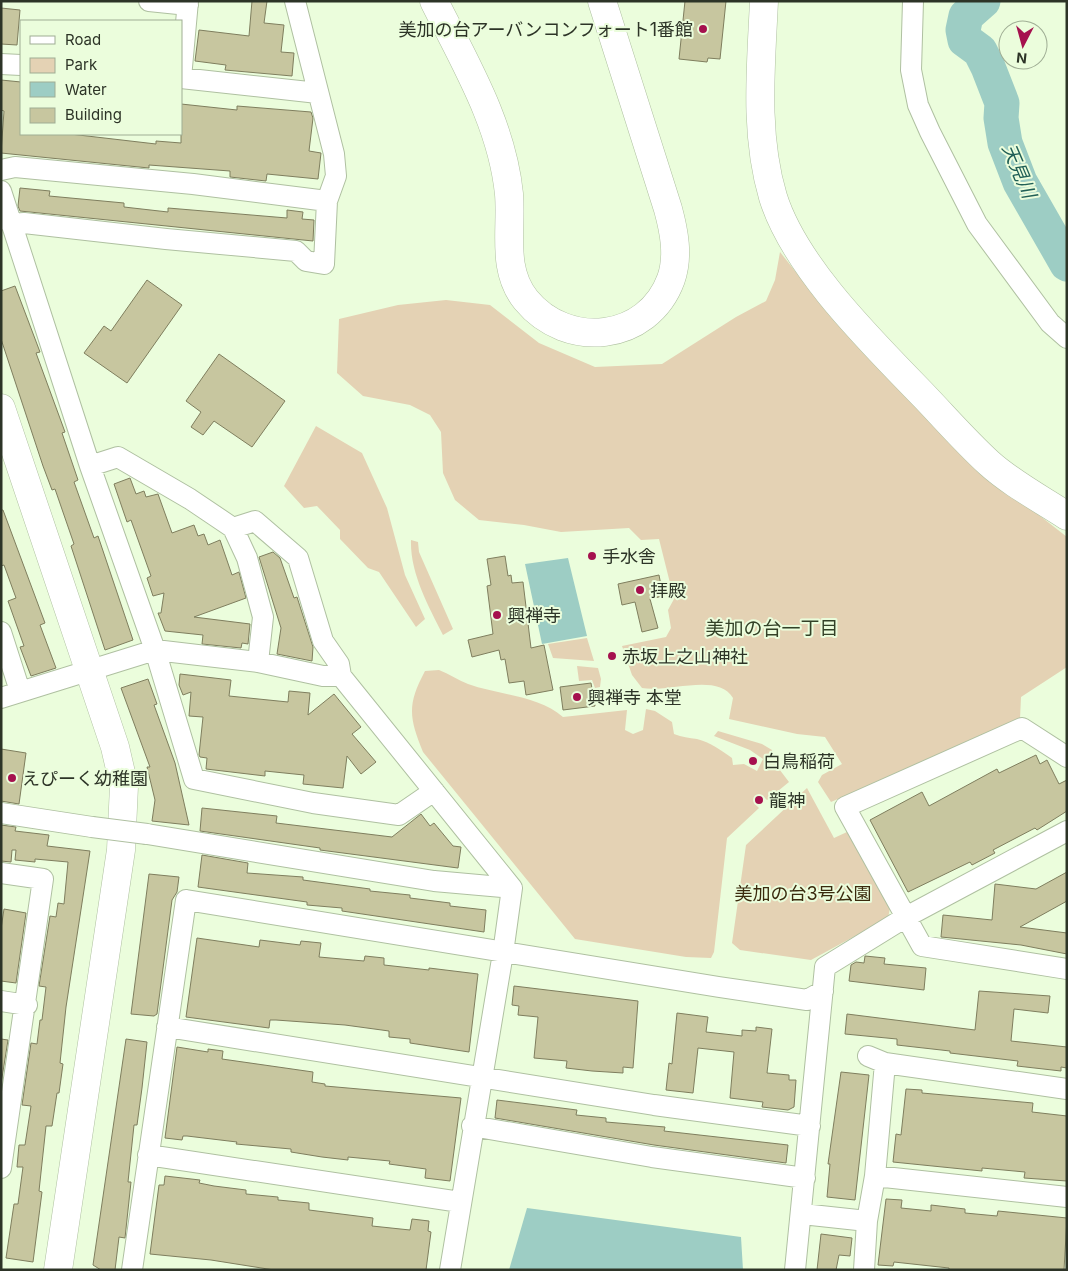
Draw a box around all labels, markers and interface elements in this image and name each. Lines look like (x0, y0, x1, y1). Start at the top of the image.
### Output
place label: 美加の台アーバンコンフォート1番館 (399, 19, 693, 40)
legend (20, 20, 182, 135)
north arrow (998, 20, 1048, 70)
marker: 美加の台アーバンコンフォート1番館 (697, 23, 709, 35)
text: Road (65, 30, 101, 49)
text: N (1015, 49, 1028, 67)
text: Park (65, 55, 98, 74)
text: Water (65, 80, 107, 99)
text: Building (65, 105, 122, 124)
water label: 天見川 (997, 140, 1042, 204)
place label: 手水舎 (602, 546, 656, 567)
marker: 手水舎 (586, 550, 598, 562)
place label: 拝殿 (650, 580, 686, 601)
marker: 拝殿 (634, 584, 646, 596)
place label: 興禅寺 (507, 605, 561, 626)
marker: 興禅寺 (491, 609, 503, 621)
district label: 美加の台一丁目 (705, 617, 839, 640)
place label: 赤坂上之山神社 (622, 646, 748, 667)
marker: 赤坂上之山神社 (606, 650, 618, 662)
place label: 興禅寺 本堂 (587, 687, 682, 708)
marker: 興禅寺 本堂 (571, 691, 583, 703)
place label: 白鳥稲荷 (763, 751, 835, 772)
marker: 白鳥稲荷 (747, 755, 759, 767)
place label: えぴーく幼稚園 (22, 768, 148, 789)
marker: えぴーく幼稚園 (6, 772, 18, 784)
place label: 龍神 (769, 790, 805, 811)
marker: 龍神 (753, 794, 765, 806)
park label: 美加の台3号公園 (734, 883, 872, 904)

